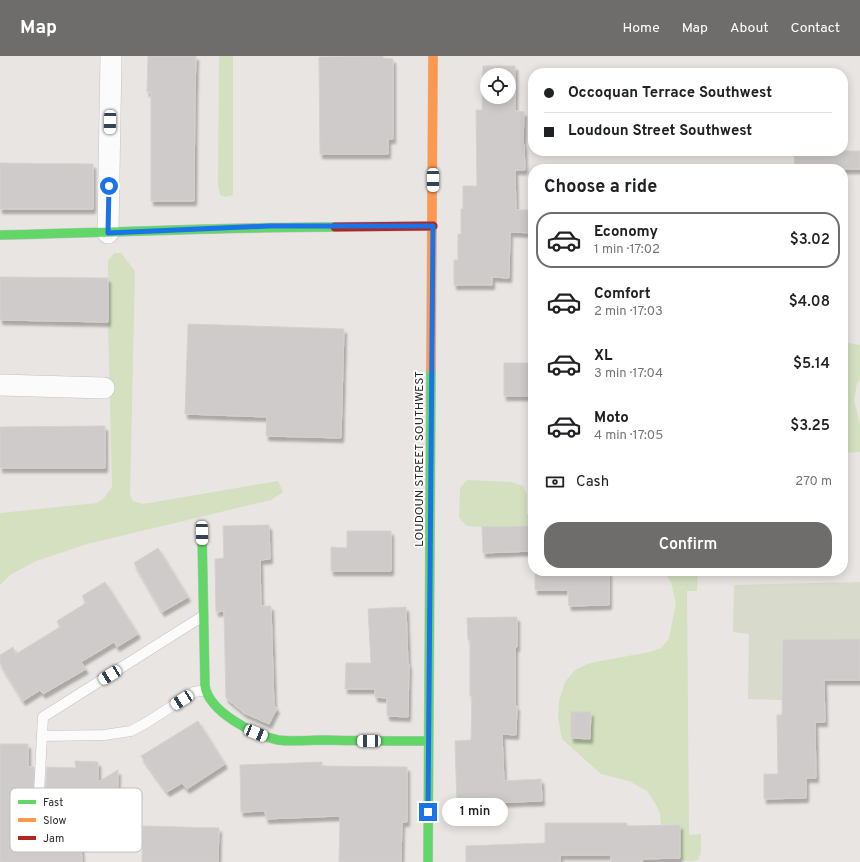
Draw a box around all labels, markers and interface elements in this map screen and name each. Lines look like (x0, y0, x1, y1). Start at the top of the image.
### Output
text: Map (20, 16, 57, 40)
text: Home (623, 20, 660, 37)
text: Map (682, 20, 708, 37)
text: About (730, 20, 769, 37)
text: Contact (791, 20, 840, 37)
map controls (480, 68, 516, 104)
button: locate (480, 68, 516, 104)
text: Occoquan Terrace Southwest (568, 84, 772, 103)
car (104, 110, 116, 134)
text: Loudoun Street Southwest (568, 122, 752, 141)
car (427, 168, 439, 192)
text: Choose a ride (544, 176, 657, 199)
route start (100, 177, 118, 195)
icon: car (546, 222, 582, 258)
text: Economy (594, 223, 658, 242)
text: $3.02 (790, 231, 830, 250)
text: 1 min · 17:02 (594, 242, 660, 258)
icon: car (546, 284, 582, 320)
text: Comfort (594, 285, 651, 304)
text: $4.08 (789, 293, 830, 312)
text: 2 min · 17:03 (594, 304, 663, 320)
icon: car (546, 346, 582, 382)
text: XL (594, 347, 612, 366)
text: $5.14 (793, 355, 830, 374)
text: 3 min · 17:04 (594, 366, 663, 382)
street label: LOUDOUN STREET SOUTHWEST (412, 371, 428, 547)
icon: car (546, 408, 582, 444)
text: Moto (594, 409, 629, 428)
text: $3.25 (790, 417, 830, 436)
text: 4 min · 17:05 (594, 428, 663, 444)
icon: cash (544, 471, 566, 493)
text: Cash (576, 473, 609, 492)
text: 270 m (795, 474, 832, 490)
car (196, 521, 208, 545)
button: Confirm (544, 522, 832, 568)
car (97, 664, 123, 686)
car (169, 688, 195, 712)
car (243, 723, 269, 743)
car (357, 735, 381, 747)
legend (10, 788, 142, 852)
text: Fast (43, 796, 63, 810)
callout: 1 min (442, 798, 508, 826)
route end (419, 803, 437, 821)
text: 1 min (460, 804, 490, 820)
text: Slow (43, 814, 66, 828)
text: Jam (43, 832, 64, 846)

